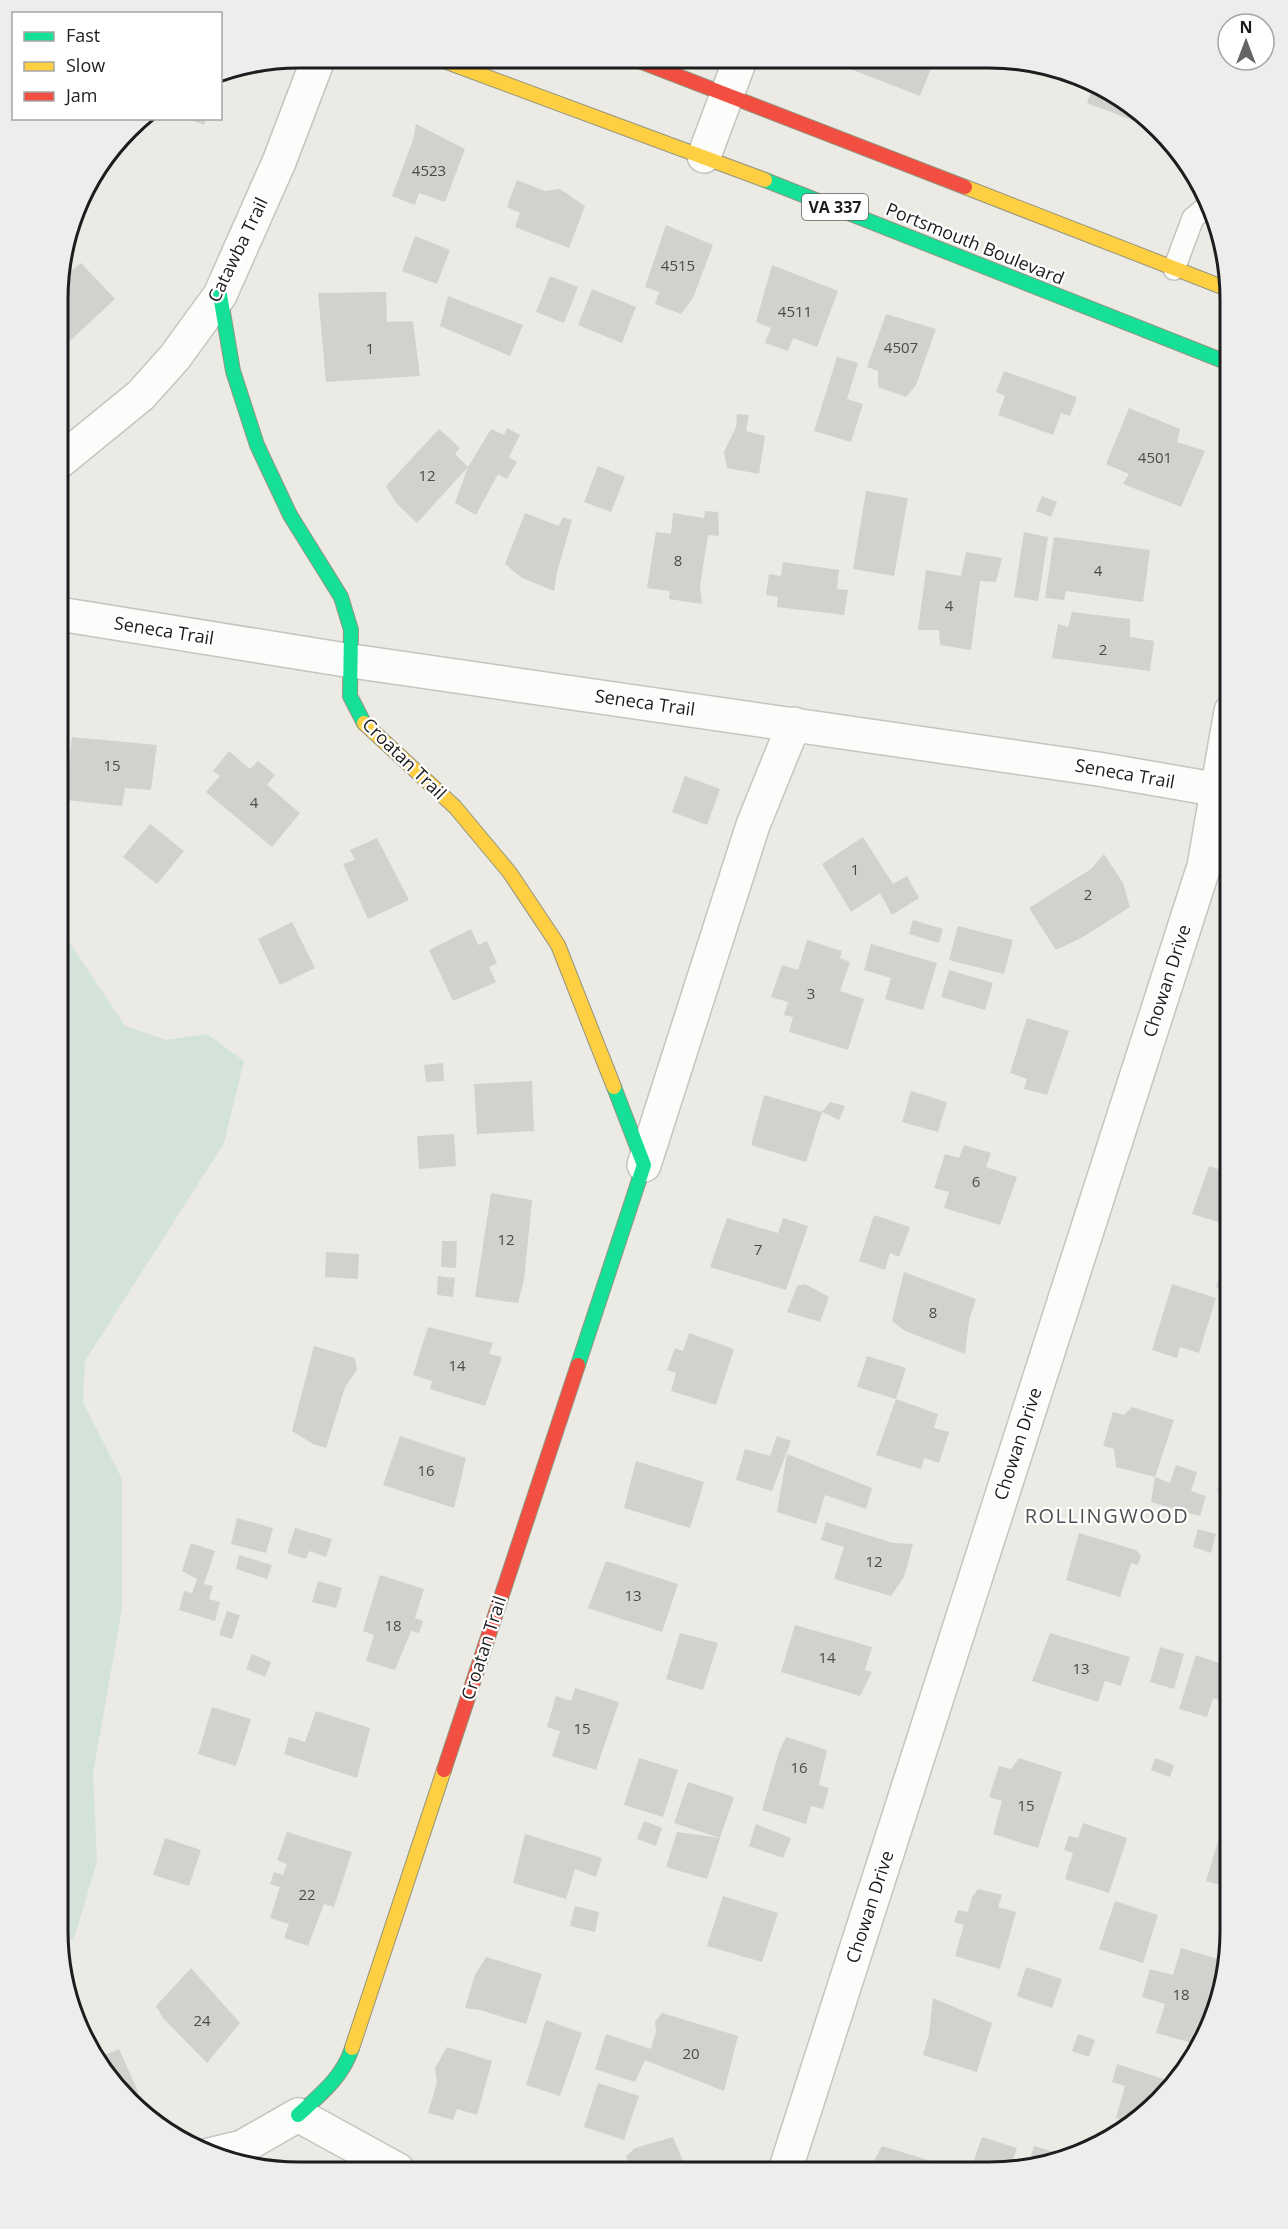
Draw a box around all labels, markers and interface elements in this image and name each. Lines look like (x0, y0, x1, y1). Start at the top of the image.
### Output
legend (12, 12, 222, 120)
north arrow (1216, 12, 1276, 72)
text: N (1239, 16, 1253, 38)
text: Fast (66, 23, 100, 47)
text: Slow (66, 53, 105, 77)
text: Jam (64, 83, 98, 107)
house number: 4523 (412, 160, 446, 180)
street label: Catawba Trail (201, 193, 273, 306)
road number: VA 337 (802, 194, 868, 220)
street label: Portsmouth Boulevard (883, 196, 1068, 290)
house number: 4515 (661, 255, 695, 275)
house number: 4511 (778, 301, 812, 321)
house number: 4507 (884, 337, 918, 357)
house number: 1 (366, 338, 374, 358)
house number: 4501 (1138, 447, 1172, 467)
house number: 12 (418, 465, 436, 485)
house number: 8 (674, 550, 682, 570)
house number: 4 (1094, 560, 1103, 580)
house number: 4 (945, 595, 954, 615)
street label: Seneca Trail (113, 610, 216, 650)
house number: 2 (1099, 639, 1107, 659)
street label: Seneca Trail (594, 683, 697, 721)
street label: Croatan Trail (358, 712, 452, 804)
street label: Seneca Trail (1073, 752, 1177, 794)
house number: 15 (103, 755, 121, 775)
house number: 4 (250, 792, 259, 812)
house number: 1 (851, 859, 859, 879)
house number: 2 (1084, 884, 1092, 904)
street label: Chowan Drive (1137, 921, 1196, 1040)
house number: 3 (807, 983, 815, 1003)
house number: 6 (972, 1171, 980, 1191)
house number: 12 (497, 1229, 515, 1249)
house number: 7 (754, 1239, 762, 1259)
house number: 8 (929, 1302, 937, 1322)
house number: 14 (448, 1355, 466, 1375)
street label: Chowan Drive (988, 1384, 1047, 1503)
house number: 16 (417, 1460, 435, 1480)
district label: ROLLINGWOOD (1025, 1502, 1189, 1529)
house number: 12 (865, 1551, 883, 1571)
house number: 13 (624, 1585, 642, 1605)
street label: Croatan Trail (455, 1593, 511, 1703)
house number: 18 (384, 1615, 402, 1635)
house number: 14 (818, 1647, 836, 1667)
house number: 13 (1072, 1658, 1090, 1678)
house number: 15 (573, 1718, 591, 1738)
house number: 16 (790, 1757, 808, 1777)
house number: 15 (1017, 1795, 1035, 1815)
street label: Chowan Drive (840, 1847, 899, 1966)
house number: 22 (298, 1884, 316, 1904)
house number: 18 (1172, 1984, 1190, 2004)
house number: 24 (193, 2010, 211, 2030)
house number: 20 (682, 2043, 700, 2063)

